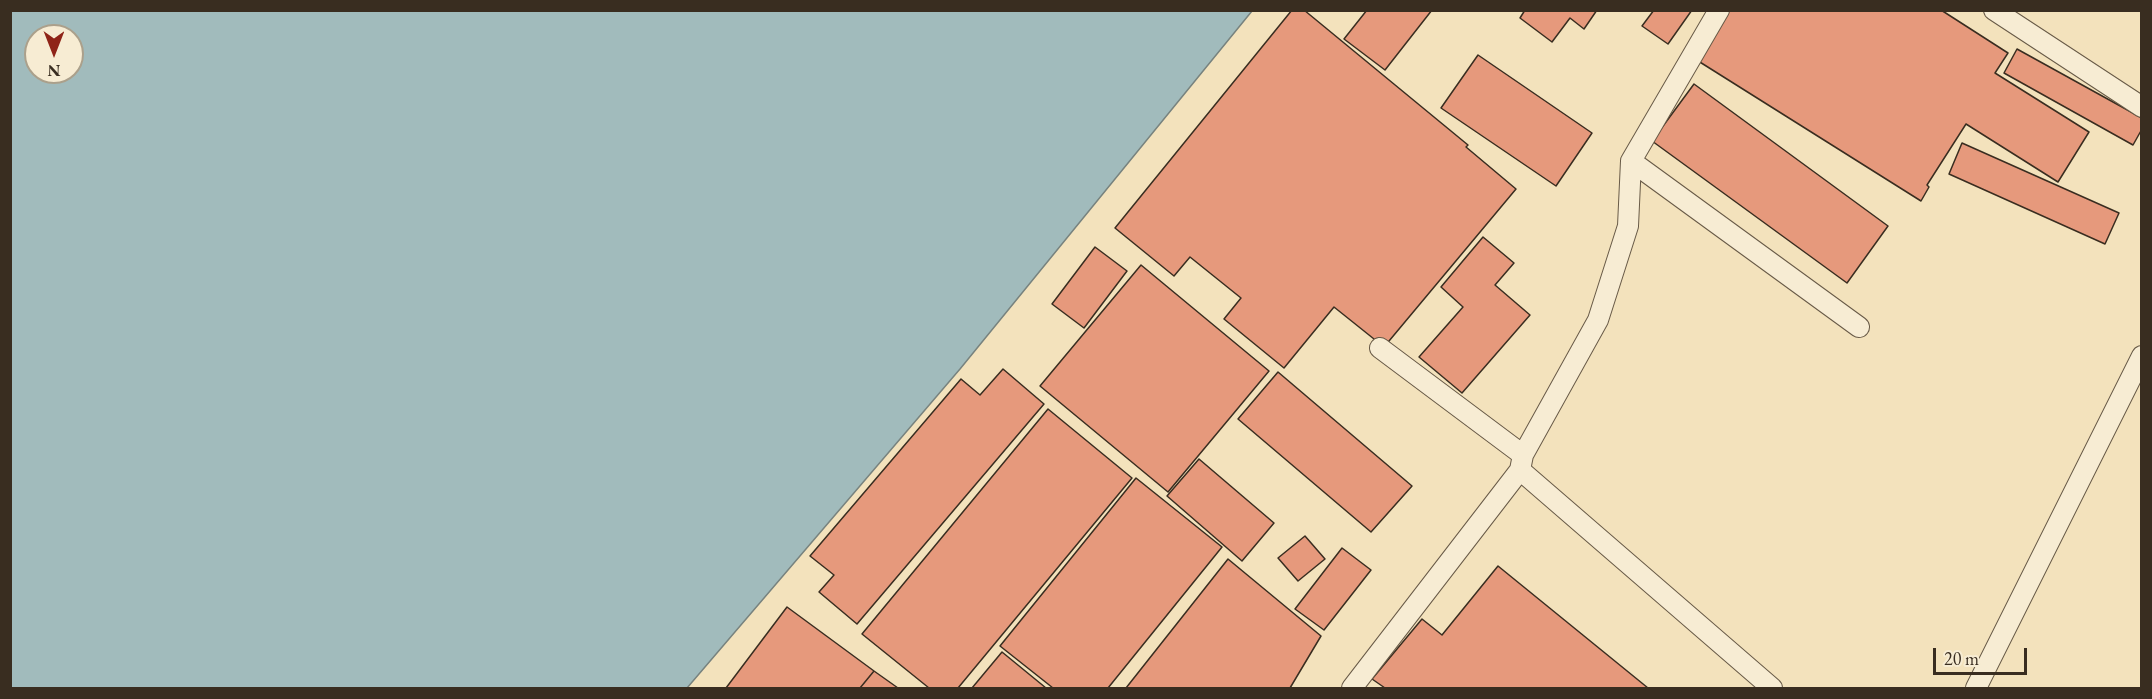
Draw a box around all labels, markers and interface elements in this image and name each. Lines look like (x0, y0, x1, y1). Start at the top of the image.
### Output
north arrow (24, 24, 84, 84)
text: N (48, 60, 60, 81)
scale bar (1936, 636, 2030, 674)
text: 20 m (1944, 647, 1979, 670)

